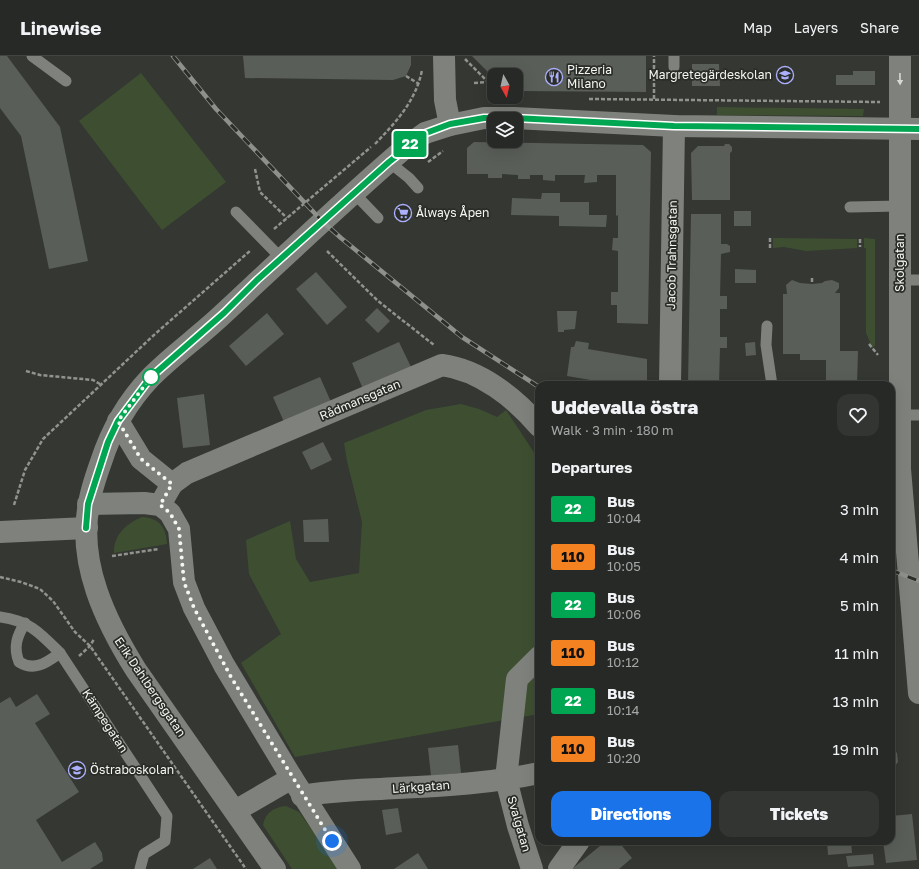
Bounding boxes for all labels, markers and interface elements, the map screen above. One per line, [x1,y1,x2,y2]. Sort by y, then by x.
text: Linewise [20,16,101,39]
text: Map [743,19,772,36]
text: Layers [794,19,838,36]
text: Share [860,19,899,36]
place label: Pizzeria Milano [567,62,612,91]
school or university icon: Margretegärdeskolan [775,65,795,85]
restaurant icon: Pizzeria Milano [544,67,564,87]
place label: Margretegärdeskolan [649,67,772,82]
north arrow [487,68,523,104]
map controls [487,68,523,148]
one-way arrow [897,73,903,86]
button: layers [487,112,523,148]
line badge: 22 [392,131,428,157]
text: 22 [401,135,419,152]
street label: Jacob Trahnsgatan [663,200,680,310]
supermarket icon: Ålways Åpen [393,203,413,223]
place label: Ålways Åpen [416,205,489,220]
street label: Skolgatan [892,234,907,292]
unlabelled marker [142,368,160,386]
street label: Rådmansgatan [317,376,402,423]
button: heart [837,394,879,436]
text: Uddevalla östra [551,395,698,418]
text: Walk · 3 min · 180 m [551,422,674,438]
text: Departures [551,458,632,476]
text: Bus [607,492,635,510]
text: 22 [564,500,582,517]
text: 3 min [840,500,879,518]
text: 10:04 [607,510,641,526]
text: Bus [607,540,635,558]
text: 110 [561,548,585,565]
text: 4 min [840,548,879,566]
text: 10:05 [607,558,641,574]
text: Bus [607,588,635,606]
text: 22 [564,596,582,613]
text: 5 min [840,596,879,614]
text: 10:06 [607,606,641,622]
street label: Erik Dahlbergsgatan [111,634,189,739]
text: Bus [607,636,635,654]
text: 110 [561,644,585,661]
text: 11 min [834,644,879,662]
text: 10:12 [607,654,639,670]
text: Bus [607,684,635,702]
street label: Kämpegatan [79,686,132,755]
text: 22 [564,692,582,709]
text: 13 min [833,692,879,710]
text: 10:14 [607,702,640,718]
text: Bus [607,732,635,750]
text: 110 [561,740,585,757]
text: 19 min [832,740,879,758]
text: 10:20 [607,750,641,766]
school or university icon: Östraboskolan [67,760,87,780]
place label: Östraboskolan [90,762,174,777]
street label: Lärkgatan [392,777,450,796]
button: Directions [551,791,711,837]
button: Tickets [719,791,879,837]
street label: Svalgatan [504,794,535,854]
your location [322,831,342,851]

